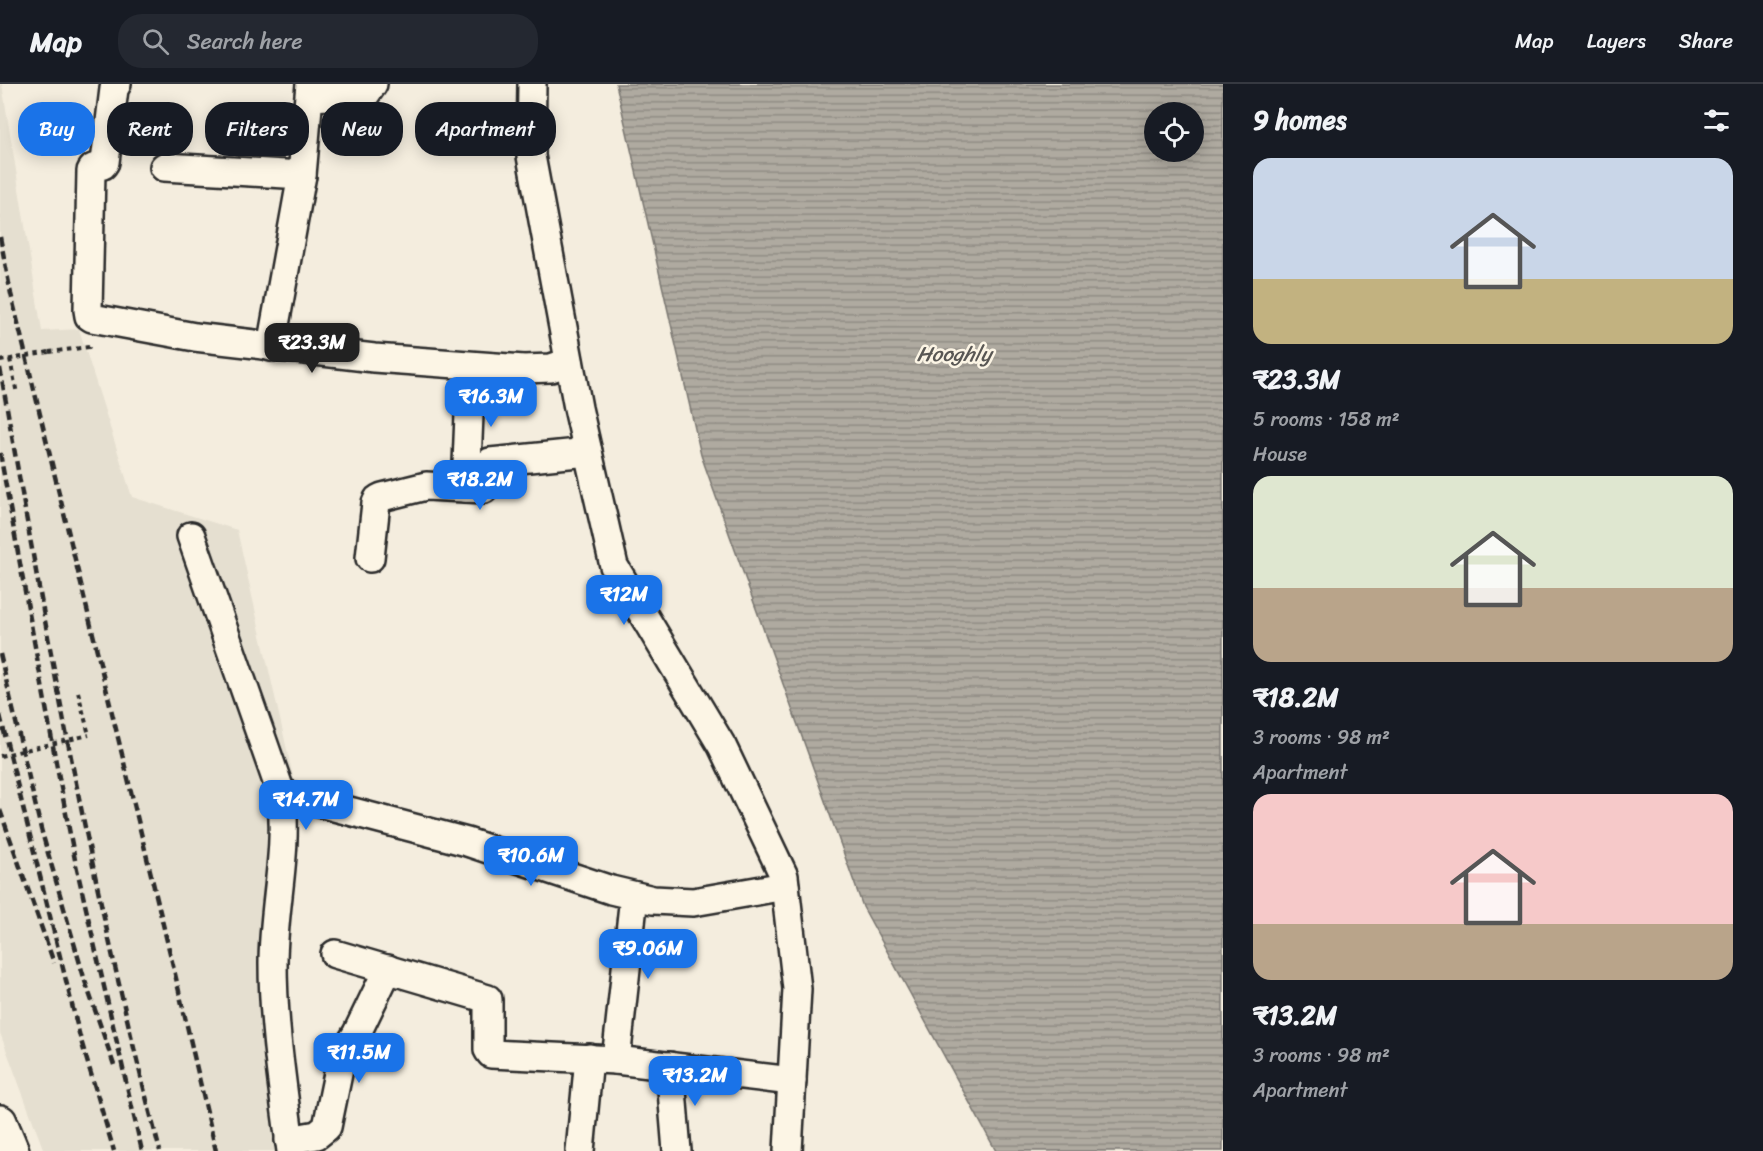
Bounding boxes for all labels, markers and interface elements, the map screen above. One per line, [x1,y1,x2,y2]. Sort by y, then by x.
search box [118,14,538,68]
text: Map [30,17,82,66]
text: Search here [187,22,303,61]
text: Map [1515,22,1554,60]
text: Layers [1587,22,1646,60]
text: Share [1679,22,1733,60]
icon: search [139,25,172,58]
text: 9 homes [1253,97,1347,143]
chip: Buy [18,102,95,156]
chip: Rent [107,102,193,156]
chip: Filters [205,102,309,156]
chip: New [321,102,403,156]
chip: Apartment [415,102,556,156]
map controls [1144,102,1204,162]
button: locate [1144,102,1204,162]
icon: filters [1700,104,1733,137]
icon: home [1439,197,1547,305]
pin: ₹23.3M [263,323,361,374]
text: ₹23.3M [278,325,346,360]
water label: Hooghly [917,335,994,373]
text: ₹23.3M [1253,356,1340,402]
pin: ₹16.3M [442,377,540,428]
text: ₹16.3M [459,379,523,414]
text: 5 rooms · 158 m² [1253,402,1400,437]
text: House [1253,437,1307,472]
pin: ₹18.2M [431,460,529,511]
text: ₹18.2M [447,462,513,497]
icon: home [1439,515,1547,623]
pin: ₹12M [588,575,660,626]
text: ₹12M [600,577,648,612]
text: ₹18.2M [1253,674,1338,720]
text: 3 rooms · 98 m² [1253,720,1390,755]
text: Apartment [1253,755,1347,790]
pin: ₹14.7M [257,780,355,831]
text: ₹14.7M [273,782,339,817]
icon: home [1439,833,1547,941]
pin: ₹10.6M [482,836,580,887]
text: ₹10.6M [498,838,564,873]
pin: ₹9.06M [599,929,697,980]
text: ₹9.06M [613,931,683,966]
text: ₹13.2M [1253,992,1337,1038]
pin: ₹11.5M [310,1033,408,1084]
text: ₹11.5M [328,1035,390,1070]
text: 3 rooms · 98 m² [1253,1038,1390,1073]
pin: ₹13.2M [646,1056,744,1107]
text: ₹13.2M [663,1058,727,1093]
text: Apartment [1253,1073,1347,1108]

